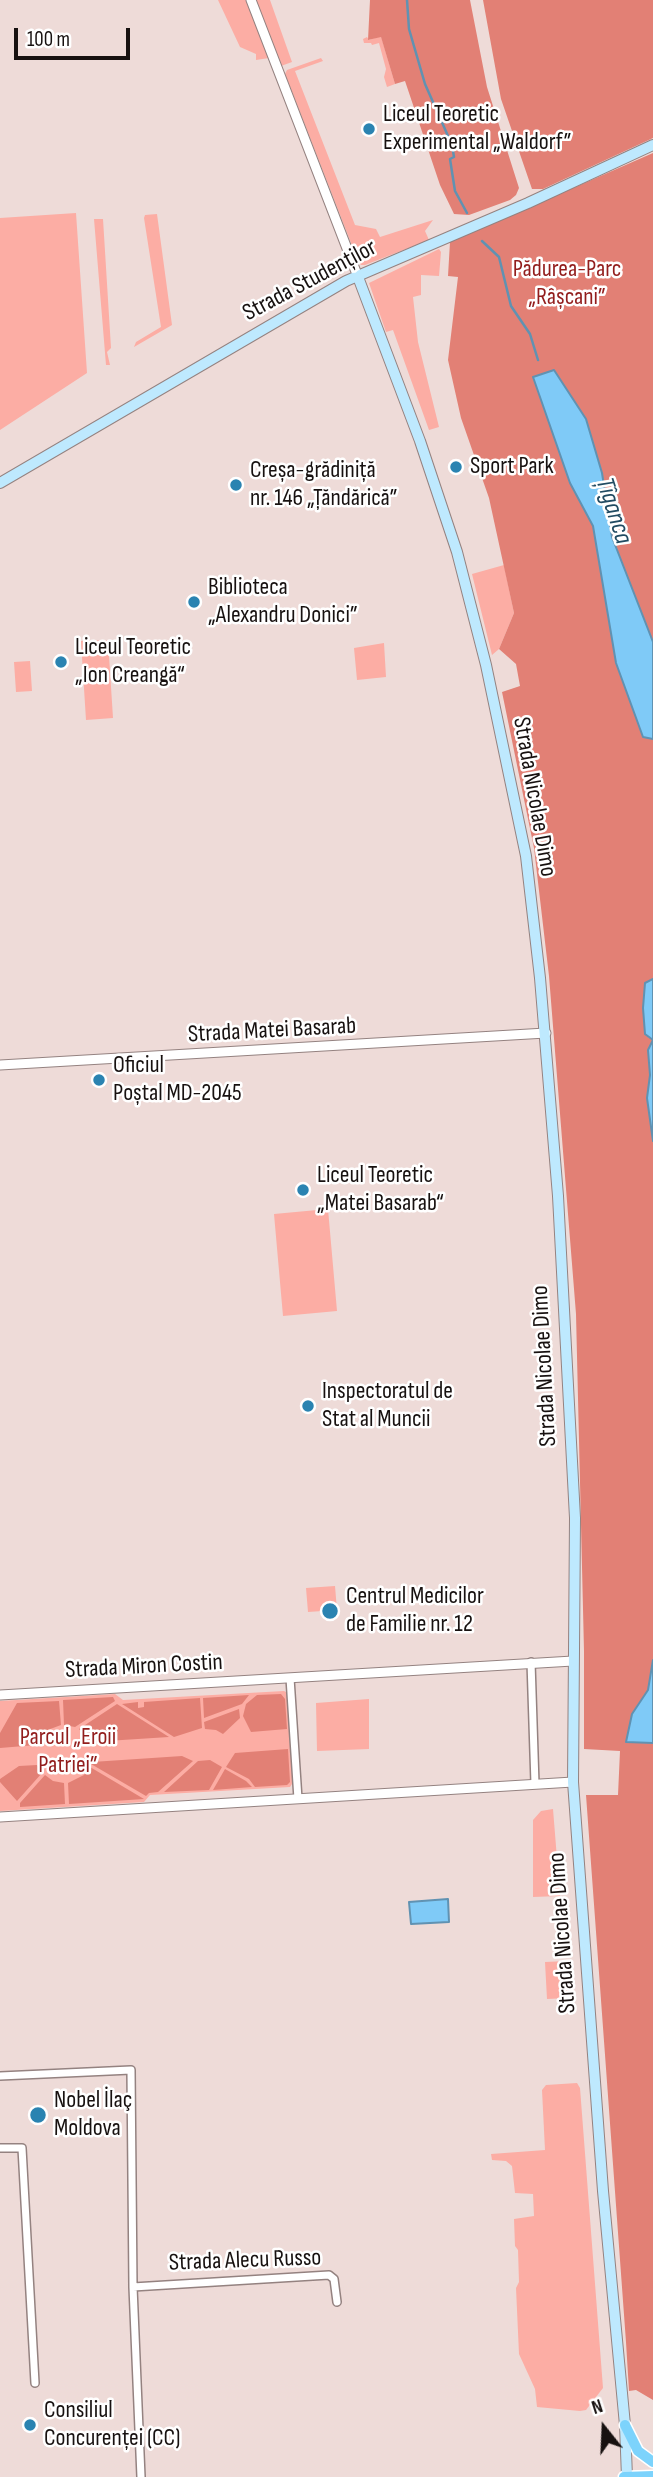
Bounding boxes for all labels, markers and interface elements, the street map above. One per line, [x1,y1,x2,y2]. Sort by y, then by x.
scale bar [18,14,133,58]
text: 100 m [27,27,70,52]
place label: Liceul Teoretic Experimental „Waldorf” [383,101,572,157]
marker: Liceul Teoretic Experimental „Waldorf” [361,121,377,137]
street label: Strada Studenților [238,234,382,328]
park label: Pădurea-Parc „Râșcani” [513,256,621,312]
place label: Sport Park [470,453,554,481]
place label: Creșa-grădiniță nr. 146 „Țăndărică” [250,457,398,513]
marker: Sport Park [448,459,464,475]
water label: Țîganca [588,474,638,548]
marker: Creșa-grădiniță nr. 146 „Țăndărică” [228,477,244,493]
place label: Biblioteca „Alexandru Donici” [208,574,358,630]
marker: Biblioteca „Alexandru Donici” [186,594,202,610]
place label: Liceul Teoretic „Ion Creangă“ [75,634,191,690]
marker: Liceul Teoretic „Ion Creangă“ [53,654,69,670]
street label: Strada Nicolae Dimo [506,715,562,879]
street label: Strada Matei Basarab [187,1012,357,1050]
place label: Oficiul Poștal MD-2045 [113,1052,242,1108]
marker: Oficiul Poștal MD-2045 [91,1072,107,1088]
place label: Liceul Teoretic „Matei Basarab“ [317,1162,444,1218]
marker: Liceul Teoretic „Matei Basarab“ [295,1182,311,1198]
street label: Strada Nicolae Dimo [526,1285,564,1447]
place label: Inspectoratul de Stat al Muncii [322,1378,453,1434]
marker: Inspectoratul de Stat al Muncii [300,1398,316,1414]
place label: Centrul Medicilor de Familie nr. 12 [346,1583,484,1639]
marker: Centrul Medicilor de Familie nr. 12 [320,1601,340,1621]
street label: Strada Miron Costin [64,1648,224,1686]
park label: Parcul „Eroii Patriei” [20,1724,116,1780]
street label: Strada Nicolae Dimo [543,1852,583,2014]
place label: Nobel İlaç Moldova [54,2087,132,2143]
marker: Nobel İlaç Moldova [28,2105,48,2125]
street label: Strada Alecu Russo [168,2244,322,2278]
north arrow [569,2393,639,2463]
text: N [589,2395,606,2420]
place label: Consiliul Concurenței (СС) [44,2397,180,2453]
marker: Consiliul Concurenței (СС) [22,2417,38,2433]

